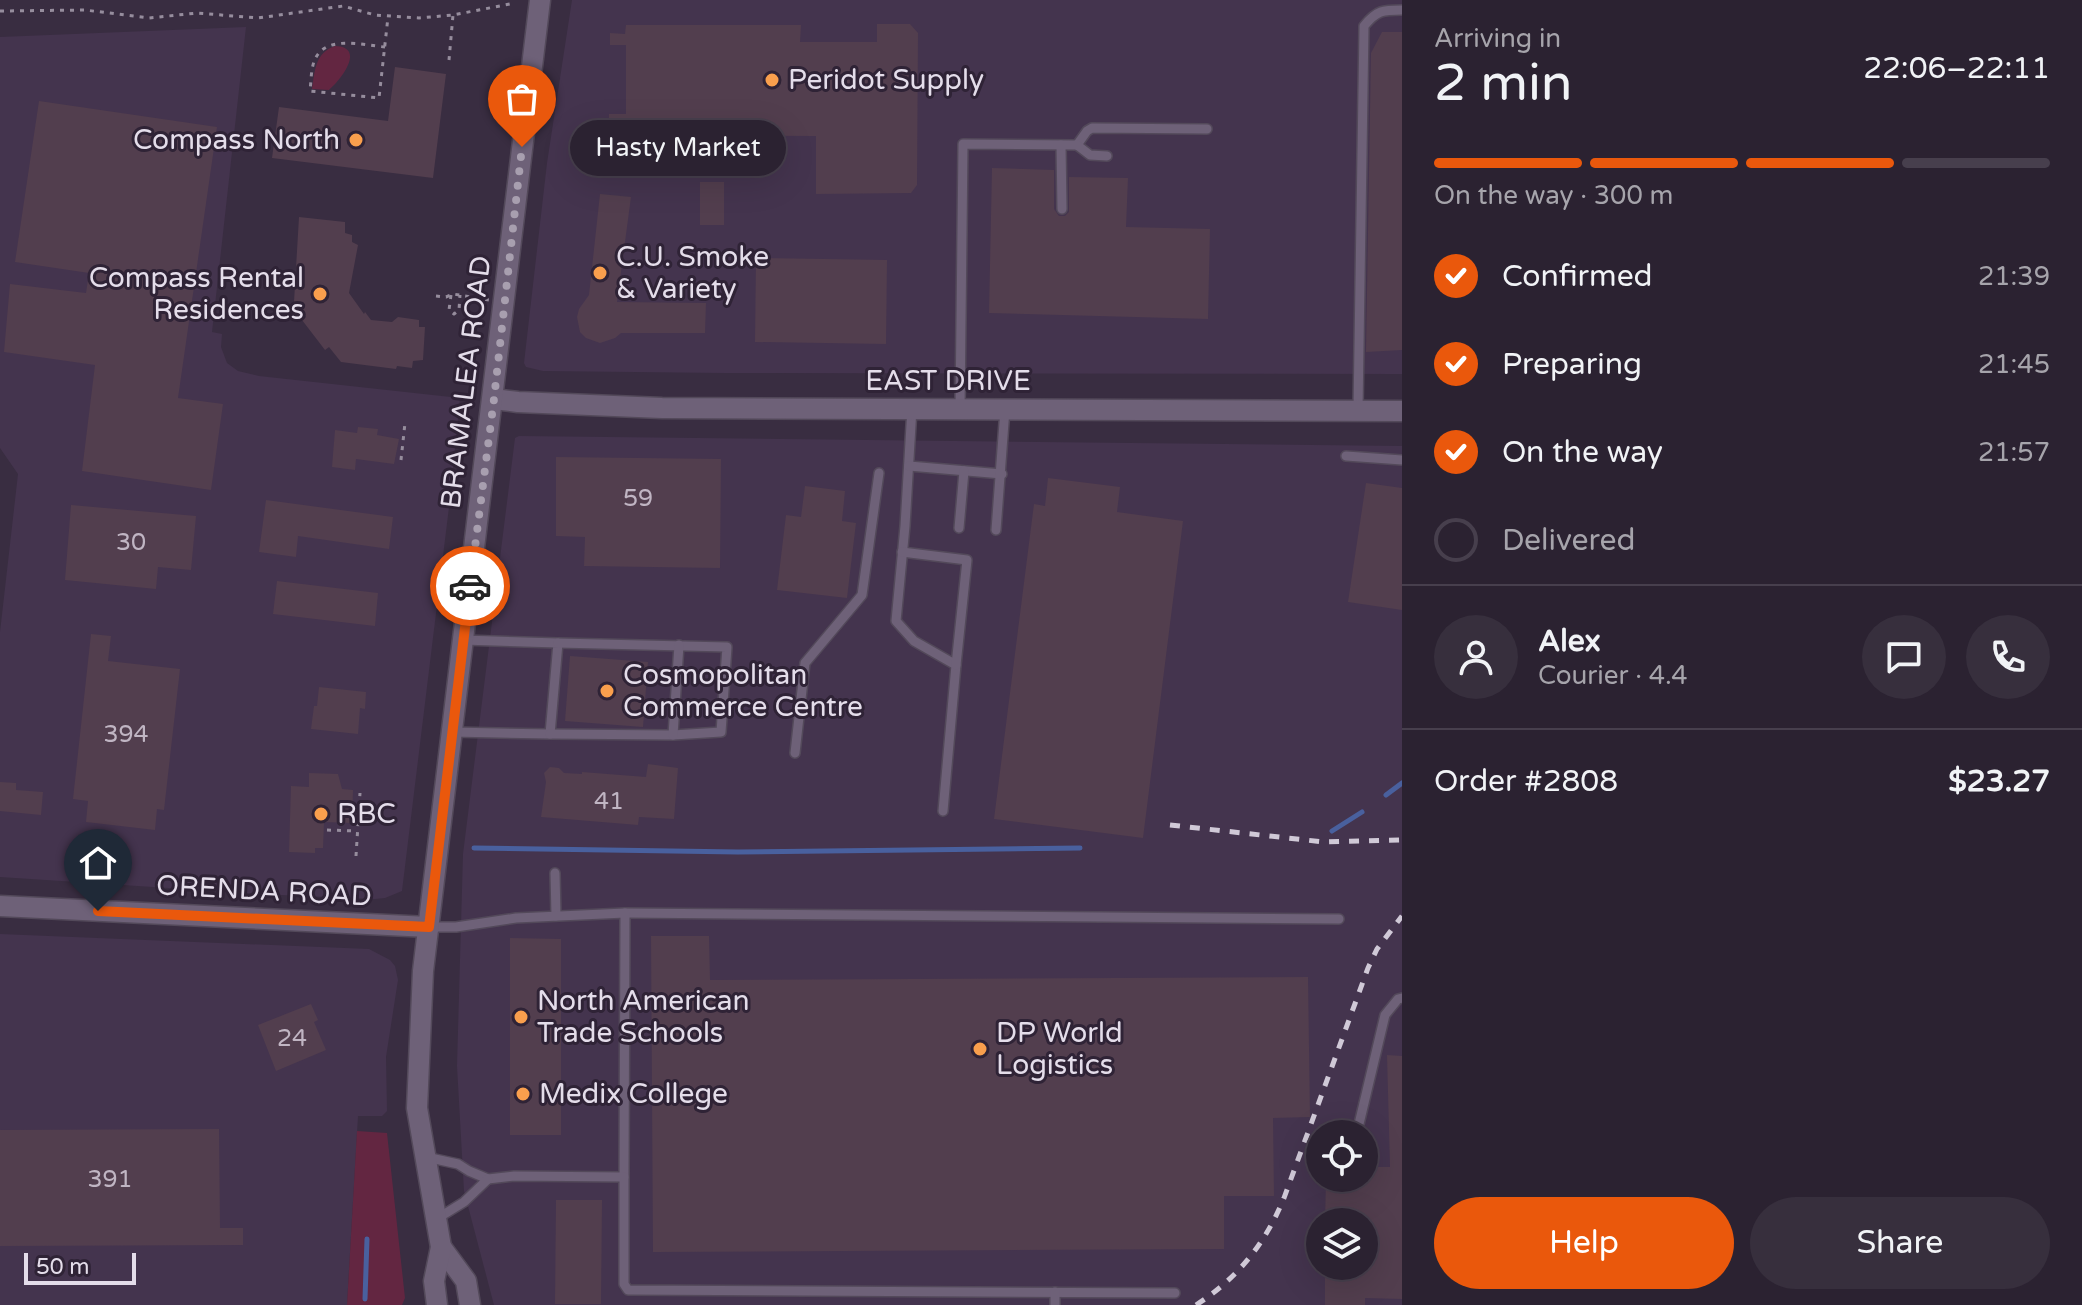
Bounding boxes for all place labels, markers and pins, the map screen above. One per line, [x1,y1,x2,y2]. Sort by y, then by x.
place label: Peridot Supply [788,63,984,97]
pin [488,65,556,147]
marker: Peridot Supply [763,71,781,89]
callout: Hasty Market [570,119,786,175]
place label: Compass North [133,123,340,157]
marker: Compass North [347,131,365,149]
place label: C.U. Smoke & Variety [616,240,769,306]
place label: Compass Rental Residences [89,261,304,327]
marker: C.U. Smoke & Variety [591,264,609,282]
marker: Compass Rental Residences [311,285,329,303]
place label: Cosmopolitan Commerce Centre [623,658,863,724]
marker: Cosmopolitan Commerce Centre [598,682,616,700]
place label: RBC [337,797,396,831]
marker: RBC [312,805,330,823]
pin [64,829,132,911]
place label: North American Trade Schools [537,984,750,1050]
marker: North American Trade Schools [512,1008,530,1026]
place label: DP World Logistics [996,1016,1123,1082]
marker: DP World Logistics [971,1040,989,1058]
place label: Medix College [539,1077,728,1111]
marker: Medix College [514,1085,532,1103]

